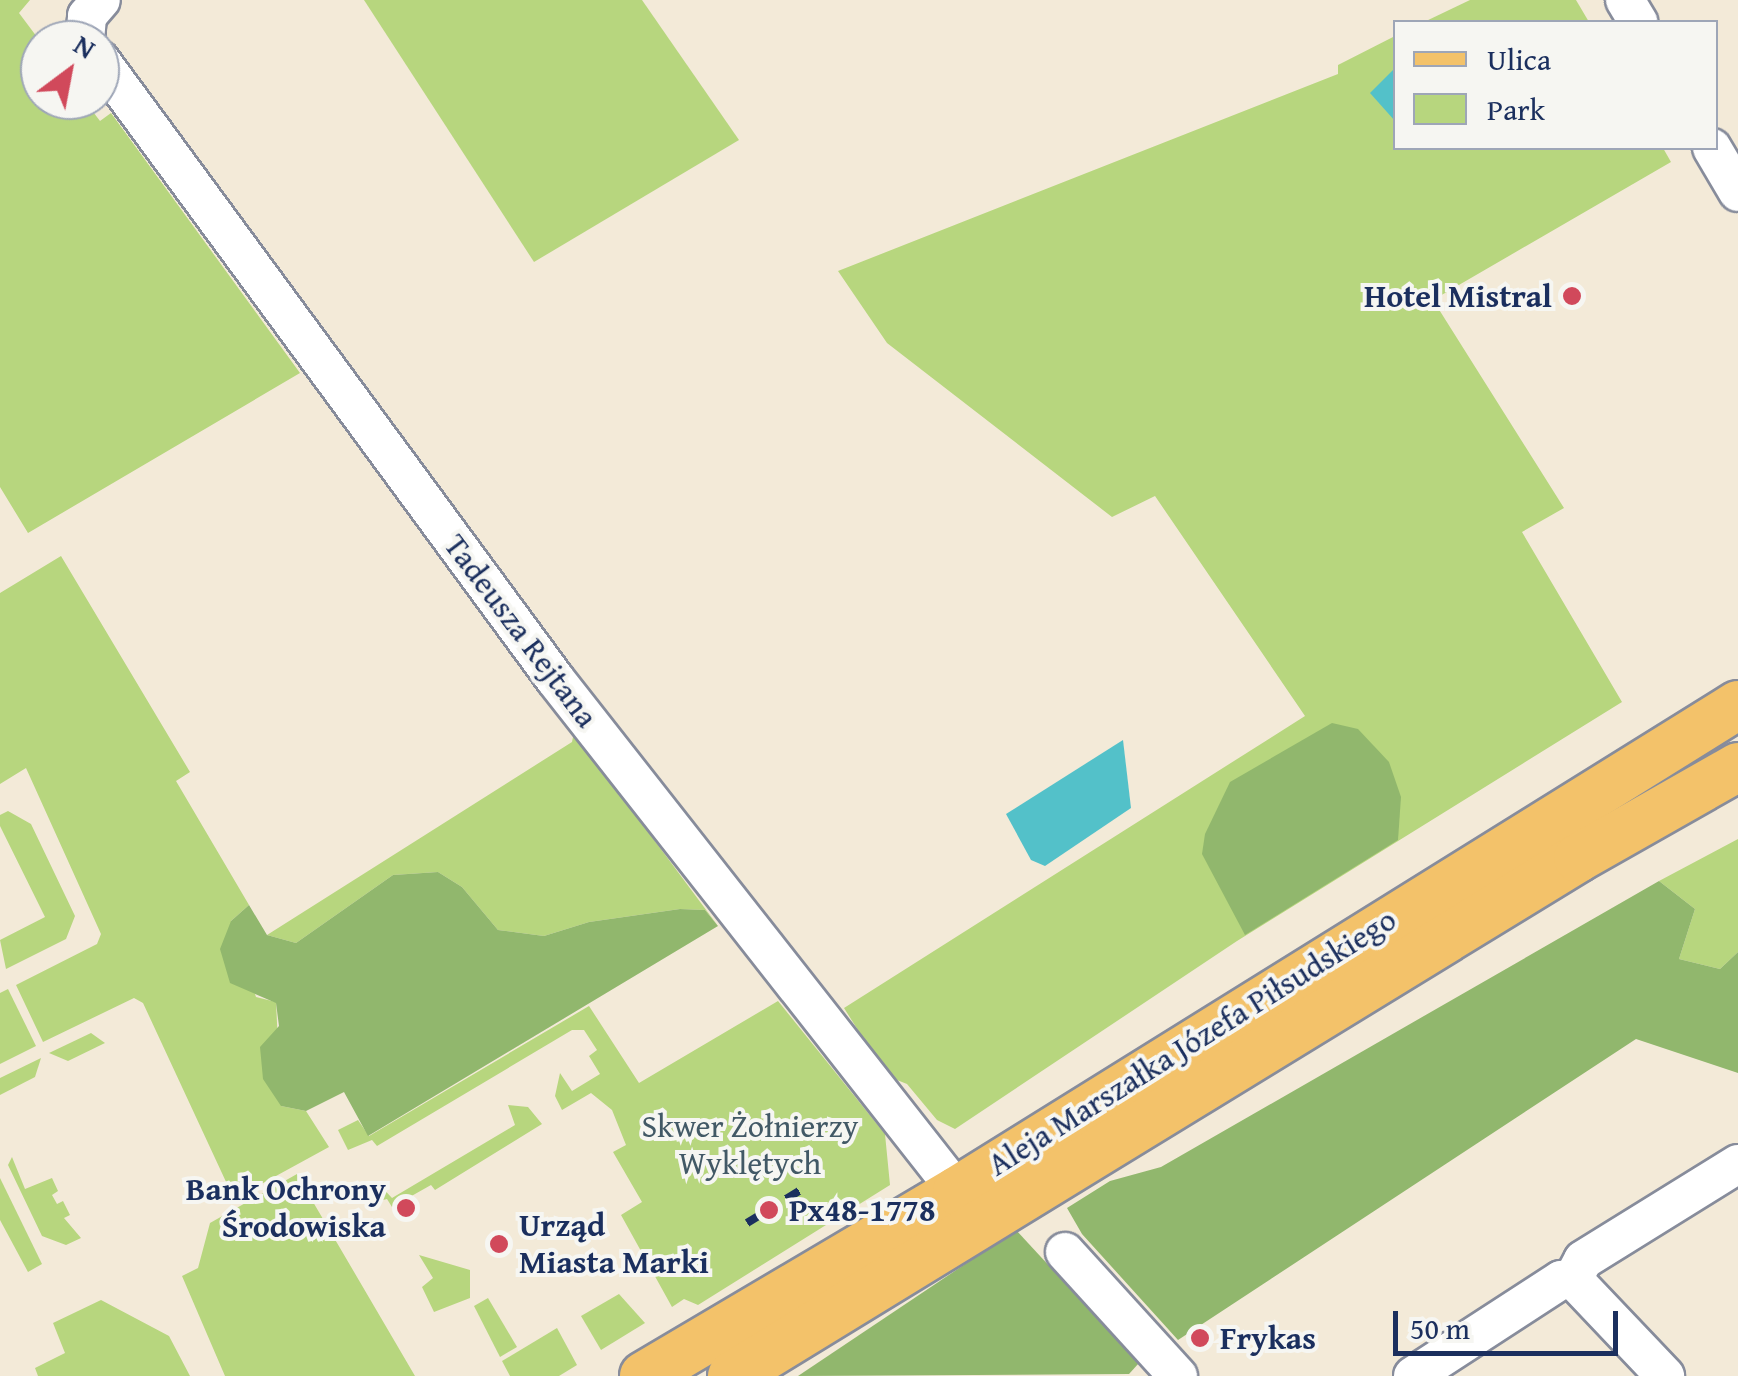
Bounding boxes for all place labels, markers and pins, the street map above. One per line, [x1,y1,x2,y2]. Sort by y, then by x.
place label: Hotel Mistral [1364,277,1552,315]
marker: Hotel Mistral [1561,285,1583,307]
place label: Bank Ochrony Środowiska [186,1171,386,1246]
place label: Px48-1778 [789,1191,936,1229]
marker: Bank Ochrony Środowiska [395,1197,417,1219]
marker: Px48-1778 [758,1199,780,1221]
place label: Urząd Miasta Marki [519,1207,709,1282]
marker: Urząd Miasta Marki [488,1233,510,1255]
place label: Frykas [1220,1319,1316,1357]
marker: Frykas [1189,1327,1211,1349]

